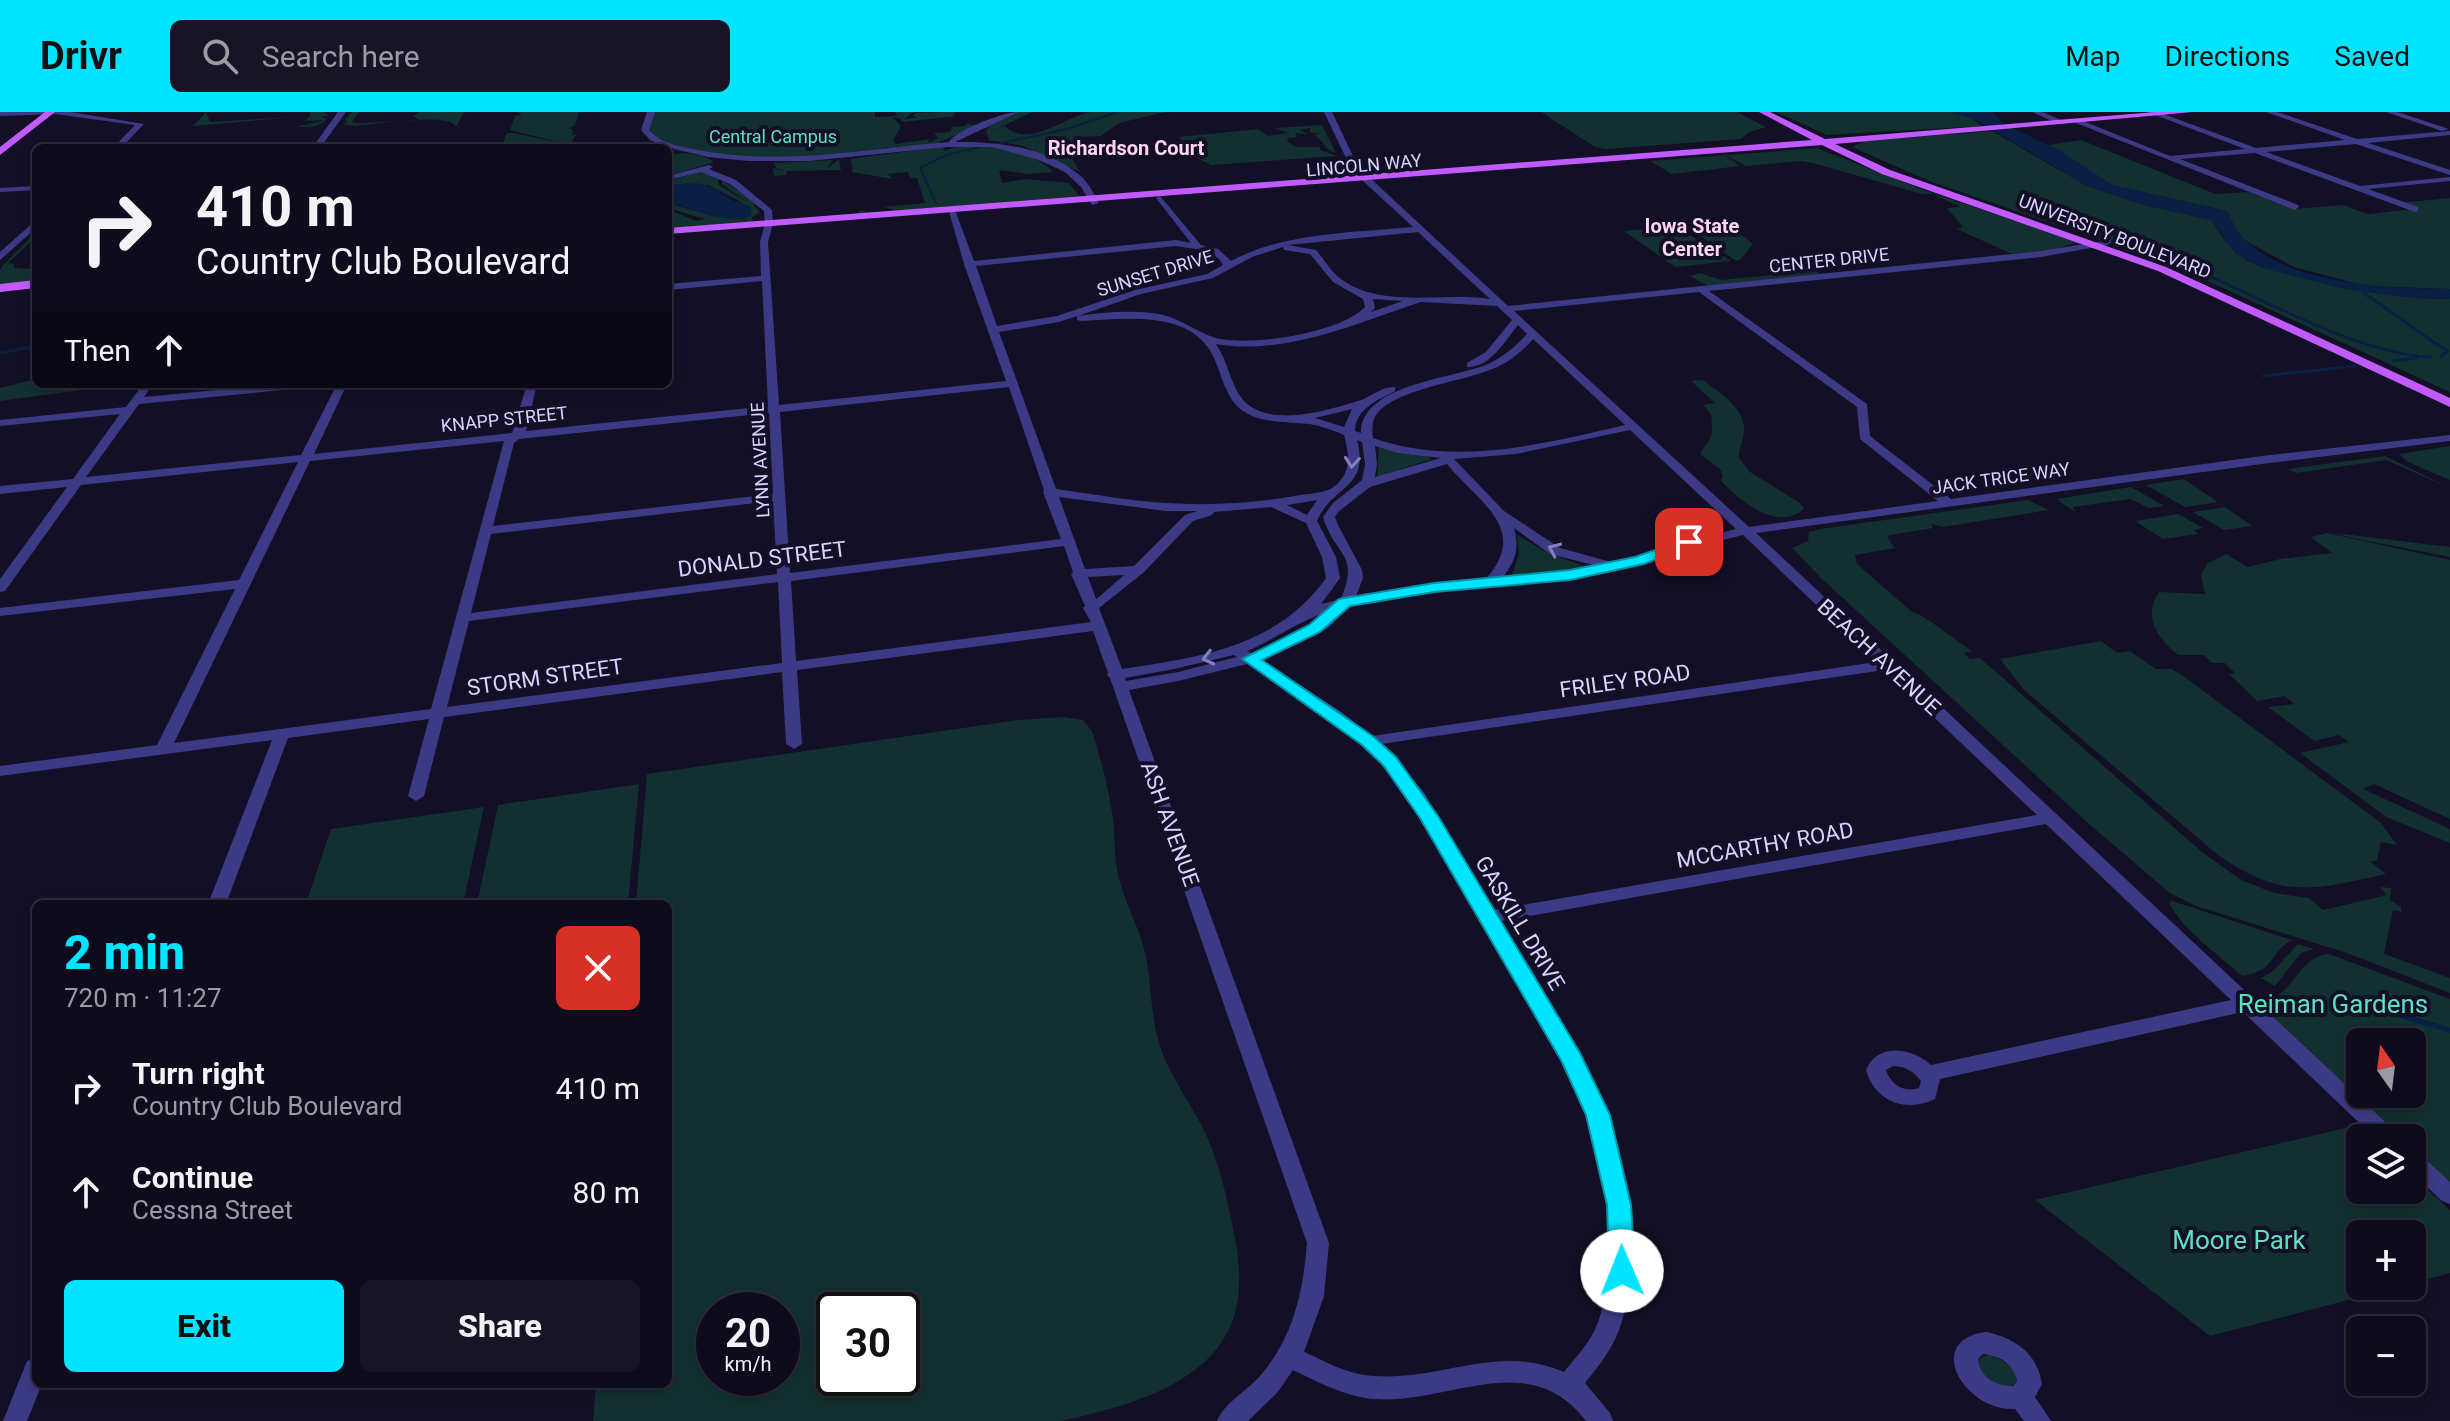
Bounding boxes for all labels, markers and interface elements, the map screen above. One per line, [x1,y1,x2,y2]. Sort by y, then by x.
search box [170,20,730,92]
text: Drivr [40,34,122,78]
icon: search [198,34,242,78]
text: Search here [262,39,420,74]
text: Map [2065,40,2121,73]
text: Directions [2165,40,2290,73]
text: Saved [2334,40,2410,73]
park label: Central Campus [709,126,837,147]
district label: Richardson Court [1048,136,1205,160]
street label: LINCOLN WAY [1305,149,1423,181]
text: 410 m [196,174,355,240]
icon: right [64,176,168,280]
street label: UNIVERSITY BOULEVARD [2016,190,2214,282]
district label: Iowa State Center [1645,214,1740,261]
text: Country Club Boulevard [196,241,570,283]
street label: CENTER DRIVE [1768,243,1890,277]
street label: SUNSET DRIVE [1094,245,1216,301]
icon: ahead [147,328,191,372]
text: Then [64,333,131,368]
street label: KNAPP STREET [440,402,569,436]
street label: LYNN AVENUE [746,402,774,518]
one-way arrow [1343,456,1360,469]
street label: JACK TRICE WAY [1931,458,2071,498]
pin [1655,508,1723,576]
icon: arrive [1667,520,1711,564]
street label: DONALD STREET [676,536,848,582]
one-way arrow [1548,543,1563,559]
street label: BEACH AVENUE [1813,594,1945,720]
one-way arrow [1202,648,1215,665]
street label: STORM STREET [465,654,625,700]
street label: FRILEY ROAD [1558,659,1692,703]
street label: ASH AVENUE [1136,758,1204,890]
street label: MCCARTHY ROAD [1675,817,1855,873]
street label: GASKILL DRIVE [1470,851,1570,995]
text: 2 min [64,924,185,981]
button: close [556,926,640,1010]
text: 720 m · 11:27 [64,983,222,1013]
park label: Reiman Gardens [2238,989,2428,1019]
north arrow [2346,1028,2426,1108]
map controls [2346,1028,2426,1396]
text: Turn right [132,1056,265,1091]
icon: right [64,1066,108,1110]
text: 410 m [556,1071,640,1106]
text: Country Club Boulevard [132,1091,402,1121]
button: layers [2346,1124,2426,1204]
text: Continue [132,1160,253,1195]
icon: ahead [64,1170,108,1214]
text: 80 m [573,1175,640,1210]
text: Cessna Street [132,1195,293,1225]
button: + [2346,1220,2426,1300]
park label: Moore Park [2172,1225,2307,1255]
position arrow [1580,1229,1664,1313]
button: Exit [64,1280,344,1372]
button: Share [360,1280,640,1372]
speed limit sign: 30 [816,1292,920,1396]
text: 20 [725,1310,771,1357]
button: − [2346,1316,2426,1396]
text: km/h [725,1352,771,1376]

